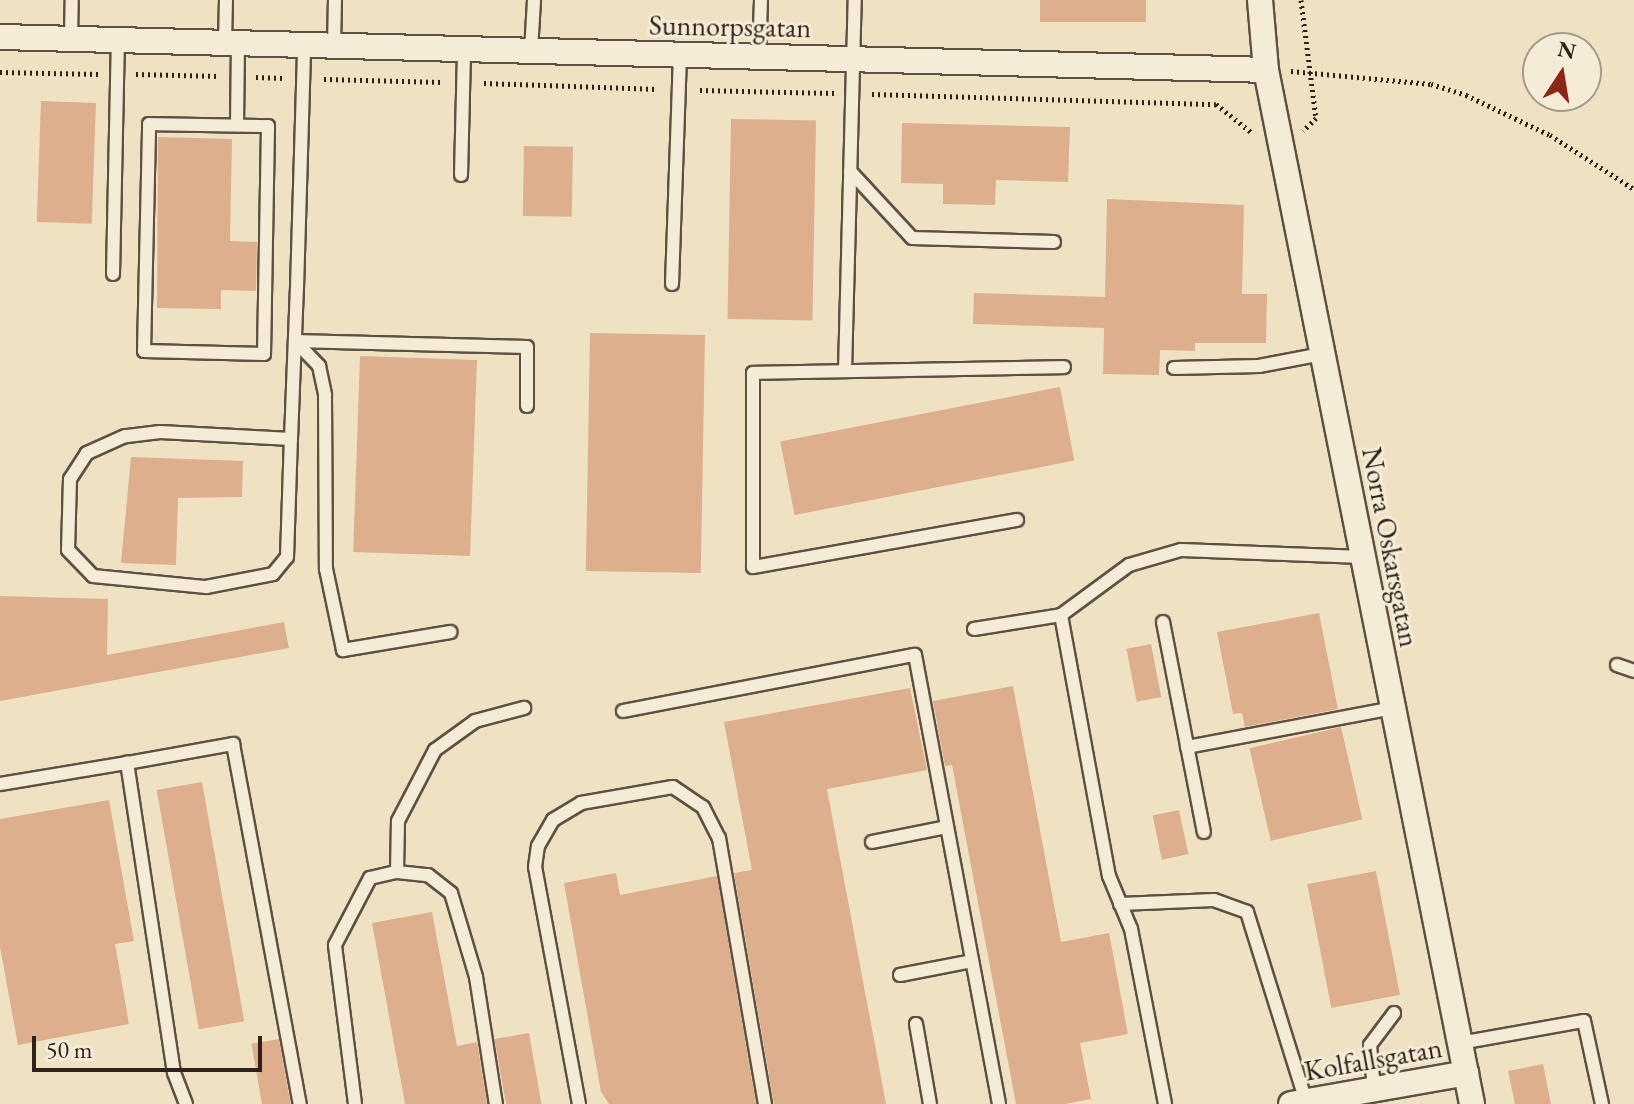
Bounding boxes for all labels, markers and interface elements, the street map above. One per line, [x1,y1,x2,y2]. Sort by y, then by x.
street label: Sunnorpsgatan [649,8,811,44]
north arrow [1522,32,1602,112]
text: N [1555,34,1578,66]
street label: Norra Oskarsgatan [1355,444,1427,650]
scale bar [36,1020,266,1070]
street label: Kolfallsgatan [1302,1030,1444,1088]
text: 50 m [46,1034,93,1065]

